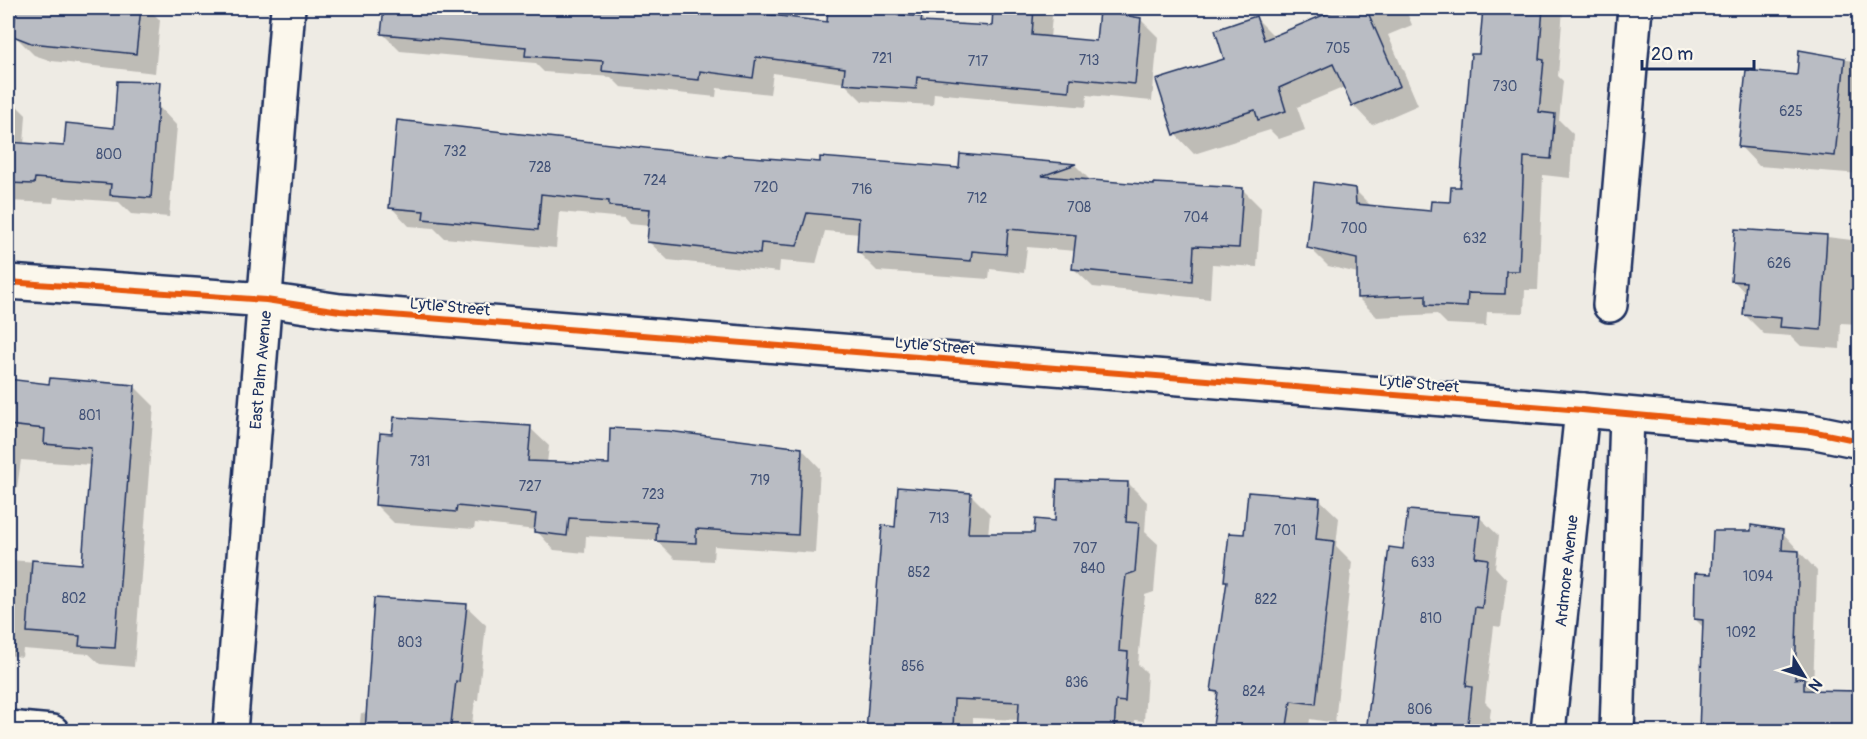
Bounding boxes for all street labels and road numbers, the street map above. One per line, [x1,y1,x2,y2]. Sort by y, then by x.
street label: Lytle Street [409,294,492,321]
street label: East Palm Avenue [246,310,276,430]
street label: Lytle Street [894,333,977,360]
street label: Lytle Street [1378,371,1461,398]
street label: Ardmore Avenue [1551,514,1583,628]

